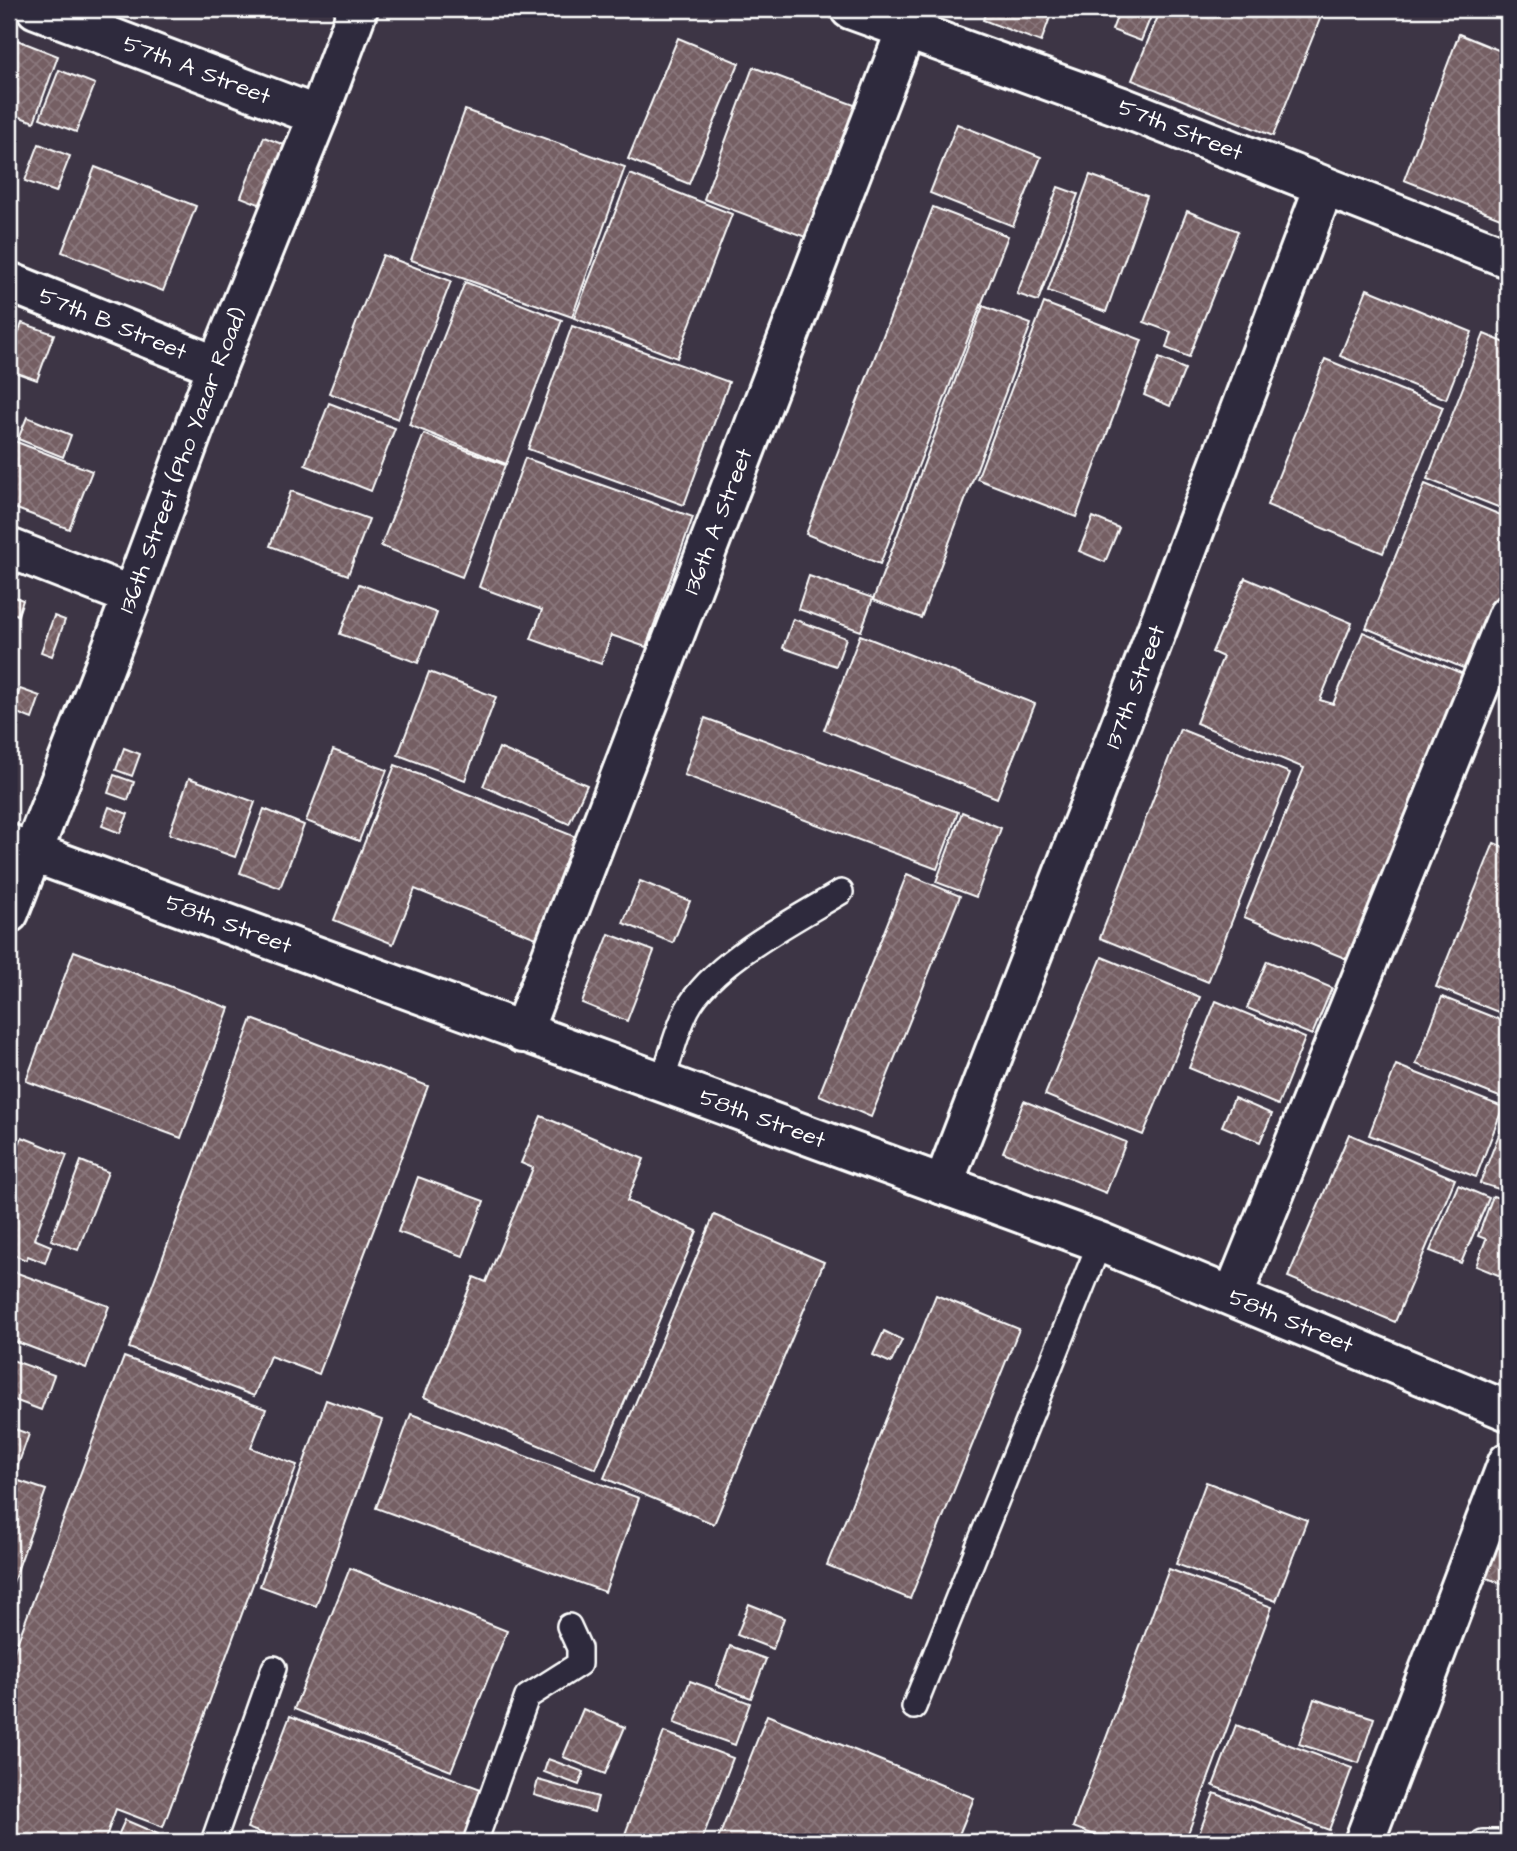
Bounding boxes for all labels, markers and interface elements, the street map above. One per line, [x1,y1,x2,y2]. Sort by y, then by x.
street label: 57th A Street [119,28,276,113]
street label: 57th Street [1114,91,1248,169]
street label: 57th B Street [34,280,192,368]
street label: 136th Street (Pho Yazar Road) [111,303,255,618]
street label: 136th A Street [675,443,761,599]
street label: 137th Street [1097,620,1174,753]
street label: 58th Street [161,887,297,962]
street label: 58th Street [695,1081,831,1157]
street label: 58th Street [1224,1281,1359,1361]

